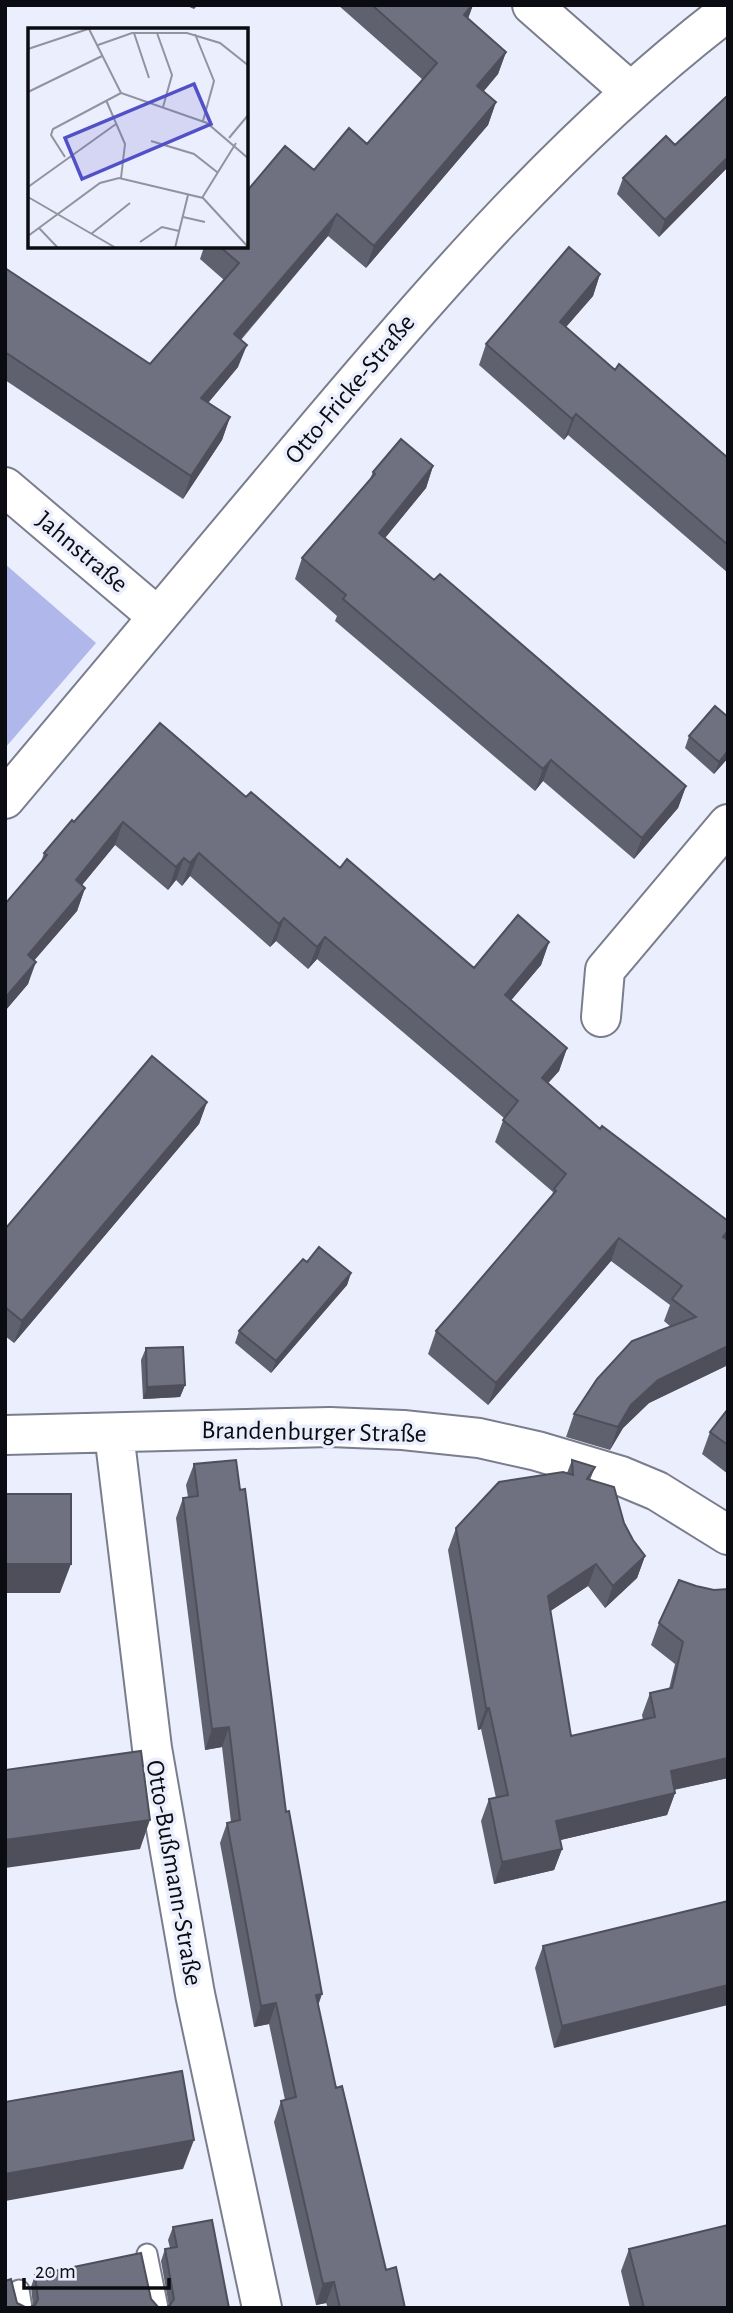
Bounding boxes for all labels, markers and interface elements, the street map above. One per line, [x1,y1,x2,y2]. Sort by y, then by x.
inset map [28,28,248,248]
street label: Otto-Fricke-Straße [280,309,420,469]
street label: Jahnstraße [31,506,133,598]
street label: Brandenburger Straße [201,1417,427,1447]
street label: Otto-Bußmann-Straße [141,1758,207,1988]
scale bar [24,2246,170,2290]
text: 20 m [35,2261,76,2282]

